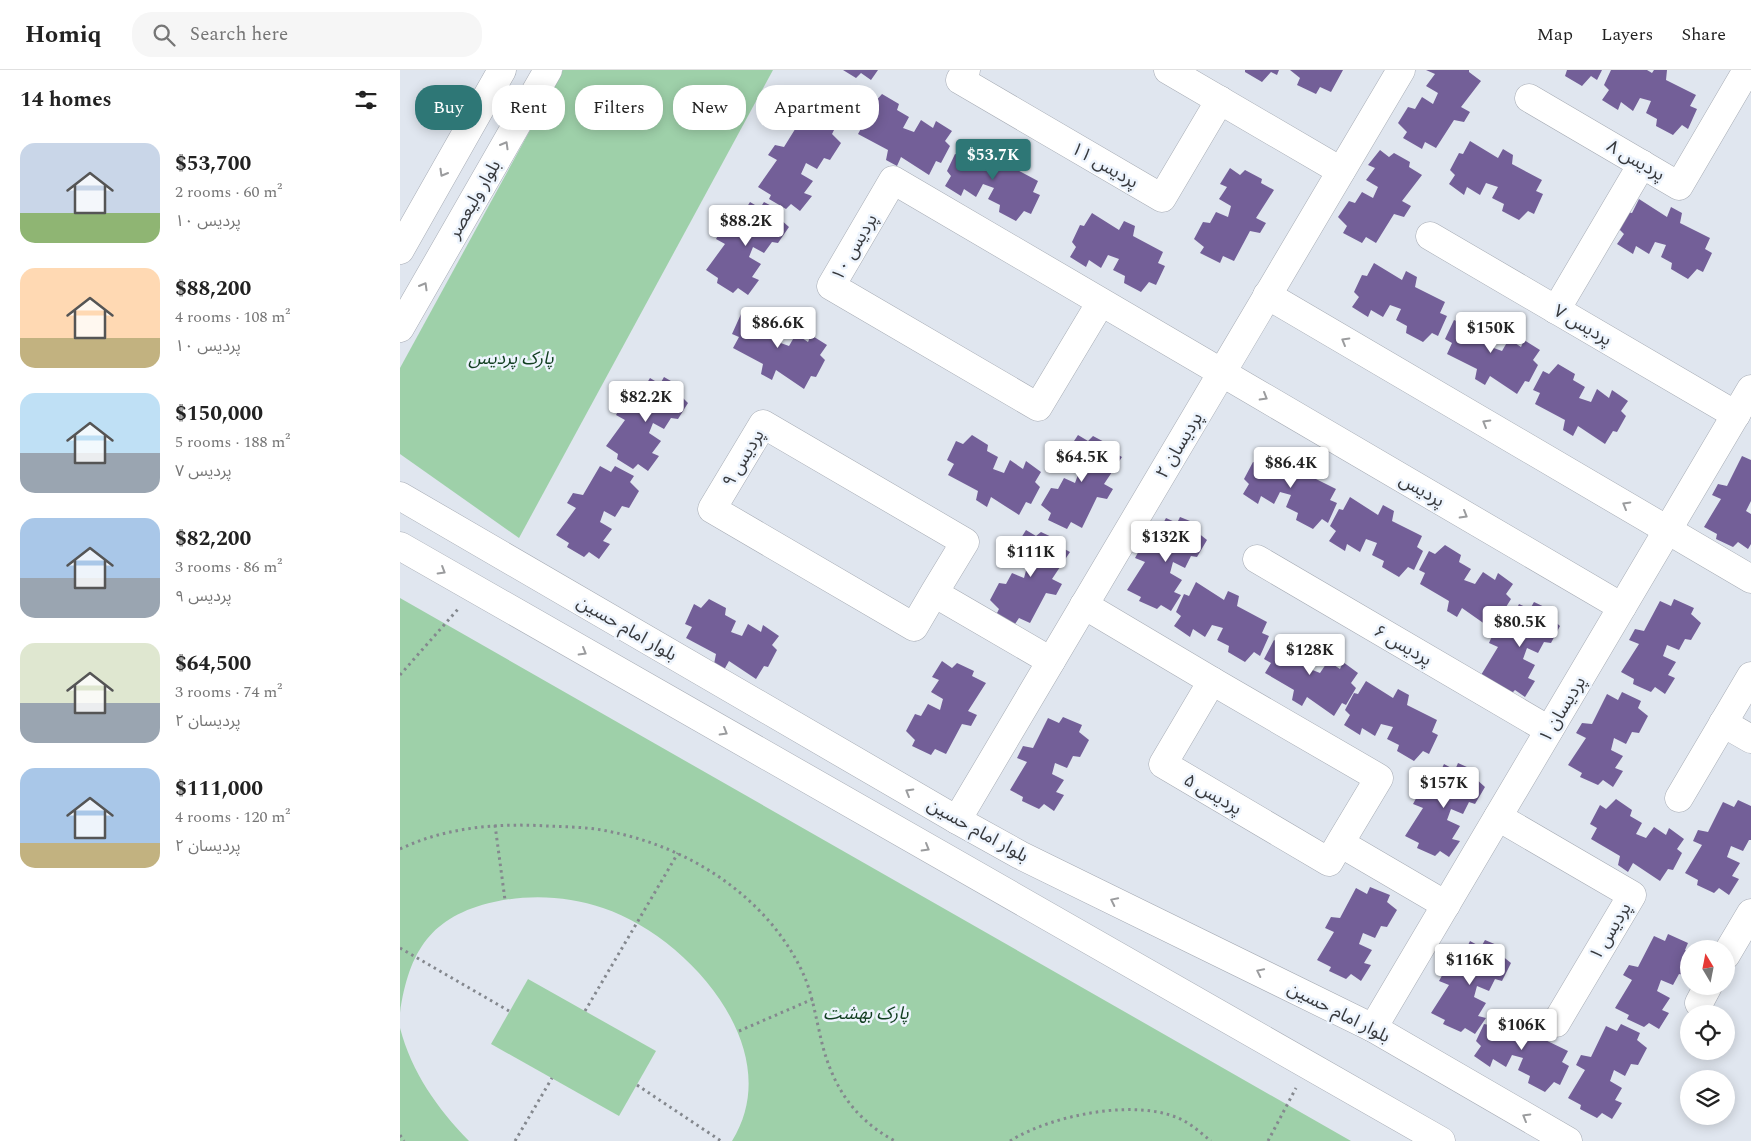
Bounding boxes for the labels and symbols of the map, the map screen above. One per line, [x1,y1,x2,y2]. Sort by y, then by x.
street label: پردیس ۸ [1601,133,1670,188]
street label: پردیس ۱۱ [1066,135,1143,196]
pin: $53.7K [952,138,1034,181]
one-way arrow [498,141,508,150]
street label: بلوار ولیعصر [440,155,508,245]
one-way arrow [440,168,450,177]
pin: $88.2K [705,204,787,247]
street label: پردیس ۱۰ [824,209,885,286]
one-way arrow [418,283,428,292]
street label: پردیس ۷ [1548,298,1617,353]
pin: $86.6K [737,306,819,349]
pin: $150K [1456,312,1526,354]
one-way arrow [1342,337,1351,347]
park label: پارک پردیس [468,345,554,372]
pin: $82.2K [605,380,687,423]
one-way arrow [1258,391,1267,401]
street label: پردیسان ۲ [1149,407,1210,484]
one-way arrow [1482,419,1491,429]
street label: پردیس ۹ [715,424,771,492]
pin: $64.5K [1041,440,1123,483]
pin: $86.4K [1250,446,1332,489]
street label: پردیس [1394,467,1450,514]
one-way arrow [1622,502,1631,512]
one-way arrow [1459,508,1468,518]
pin: $132K [1131,520,1201,563]
pin: $111K [996,536,1066,578]
one-way arrow [436,565,445,575]
street label: بلوار امام حسین [571,589,682,668]
pin: $80.5K [1479,606,1561,648]
street label: پردیس ۶ [1368,618,1437,673]
pin: $128K [1275,634,1345,676]
one-way arrow [578,645,587,655]
street label: پردیسان ۱ [1532,671,1593,748]
one-way arrow [719,726,728,736]
pin: $157K [1409,766,1479,809]
street label: پردیس ۵ [1178,767,1247,822]
one-way arrow [905,789,914,799]
street label: بلوار امام حسین [922,791,1033,869]
one-way arrow [921,841,930,851]
one-way arrow [1111,897,1120,907]
street label: پردیس ۱ [1582,897,1638,965]
north arrow [1680,940,1735,995]
pin: $116K [1435,944,1505,986]
one-way arrow [1256,968,1265,979]
street label: بلوار امام حسین [1283,975,1395,1050]
park label: پارک بهشت [823,1000,909,1027]
pin: $106K [1487,1008,1557,1051]
one-way arrow [1522,1113,1531,1123]

